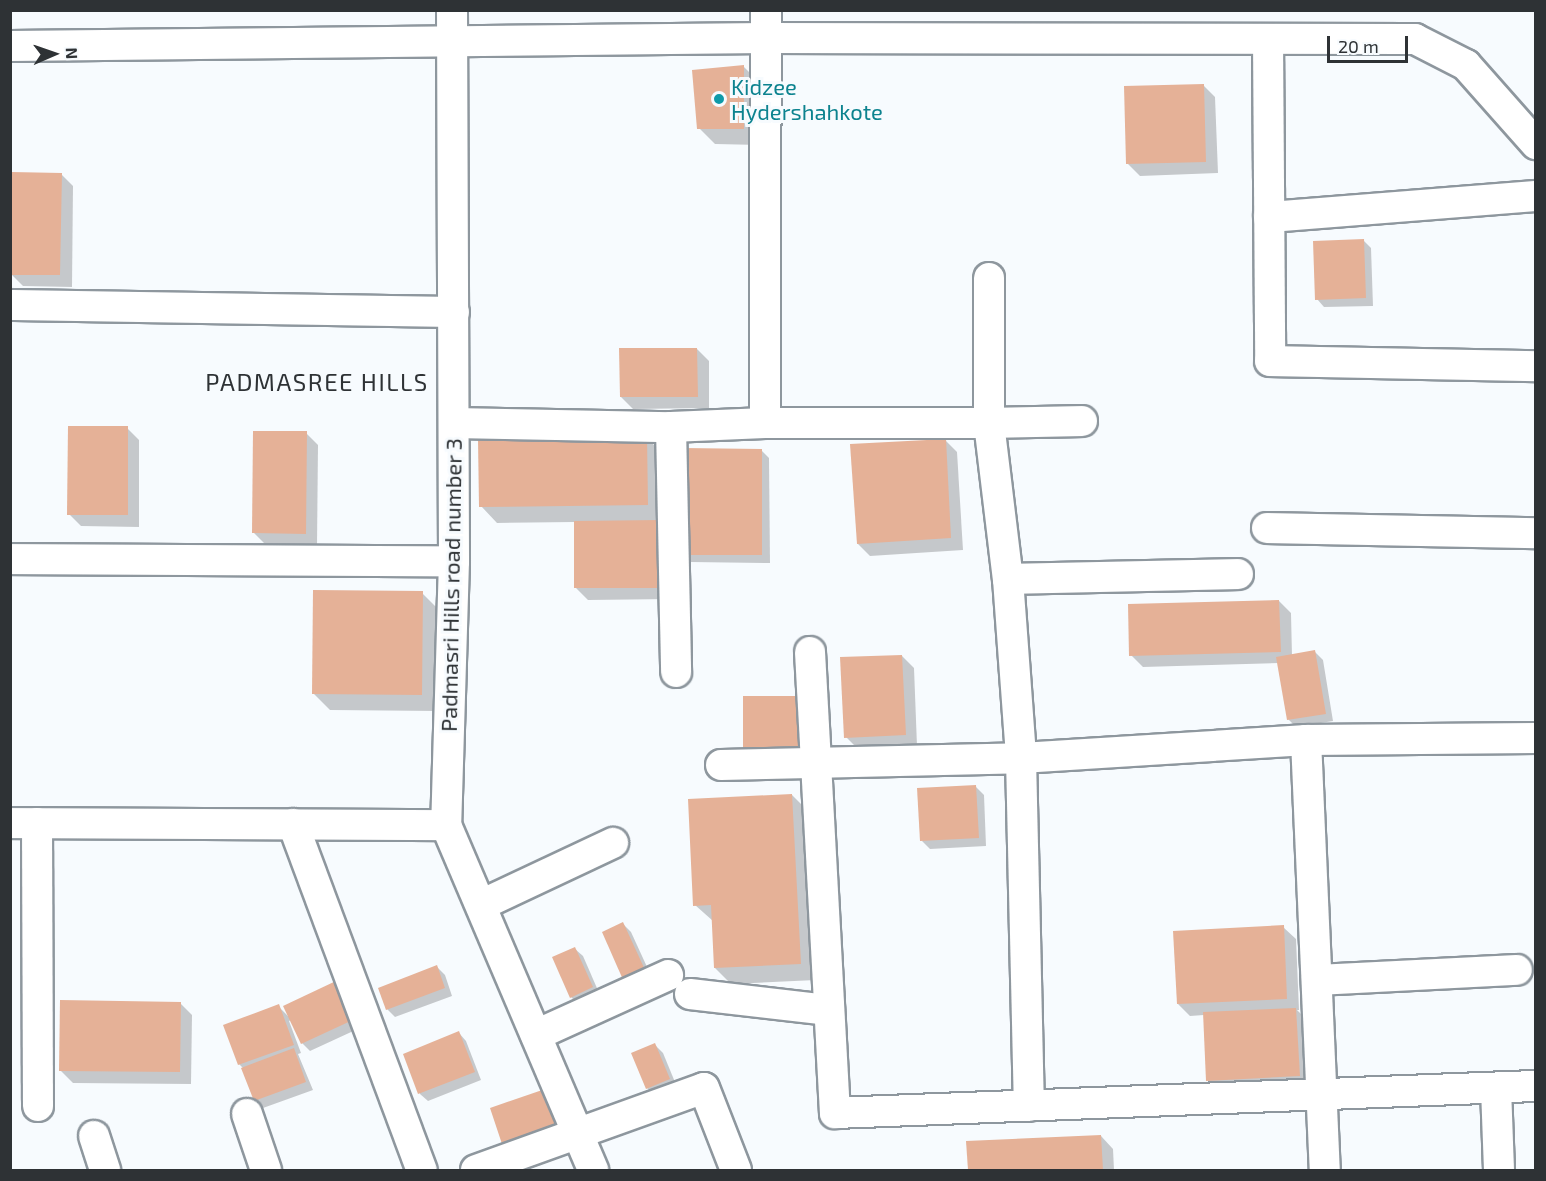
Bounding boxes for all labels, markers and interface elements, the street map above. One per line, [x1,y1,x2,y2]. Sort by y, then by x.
north arrow [24,24,84,84]
scale bar [1330,24,1411,62]
text: 20 m [1338,35,1379,57]
text: N [63,47,82,59]
place label: Kidzee Hydershahkote [731,73,883,124]
marker: Kidzee Hydershahkote [712,92,726,106]
district label: PADMASREE HILLS [205,368,429,396]
street label: Padmasri Hills road number 3 [435,438,467,732]

